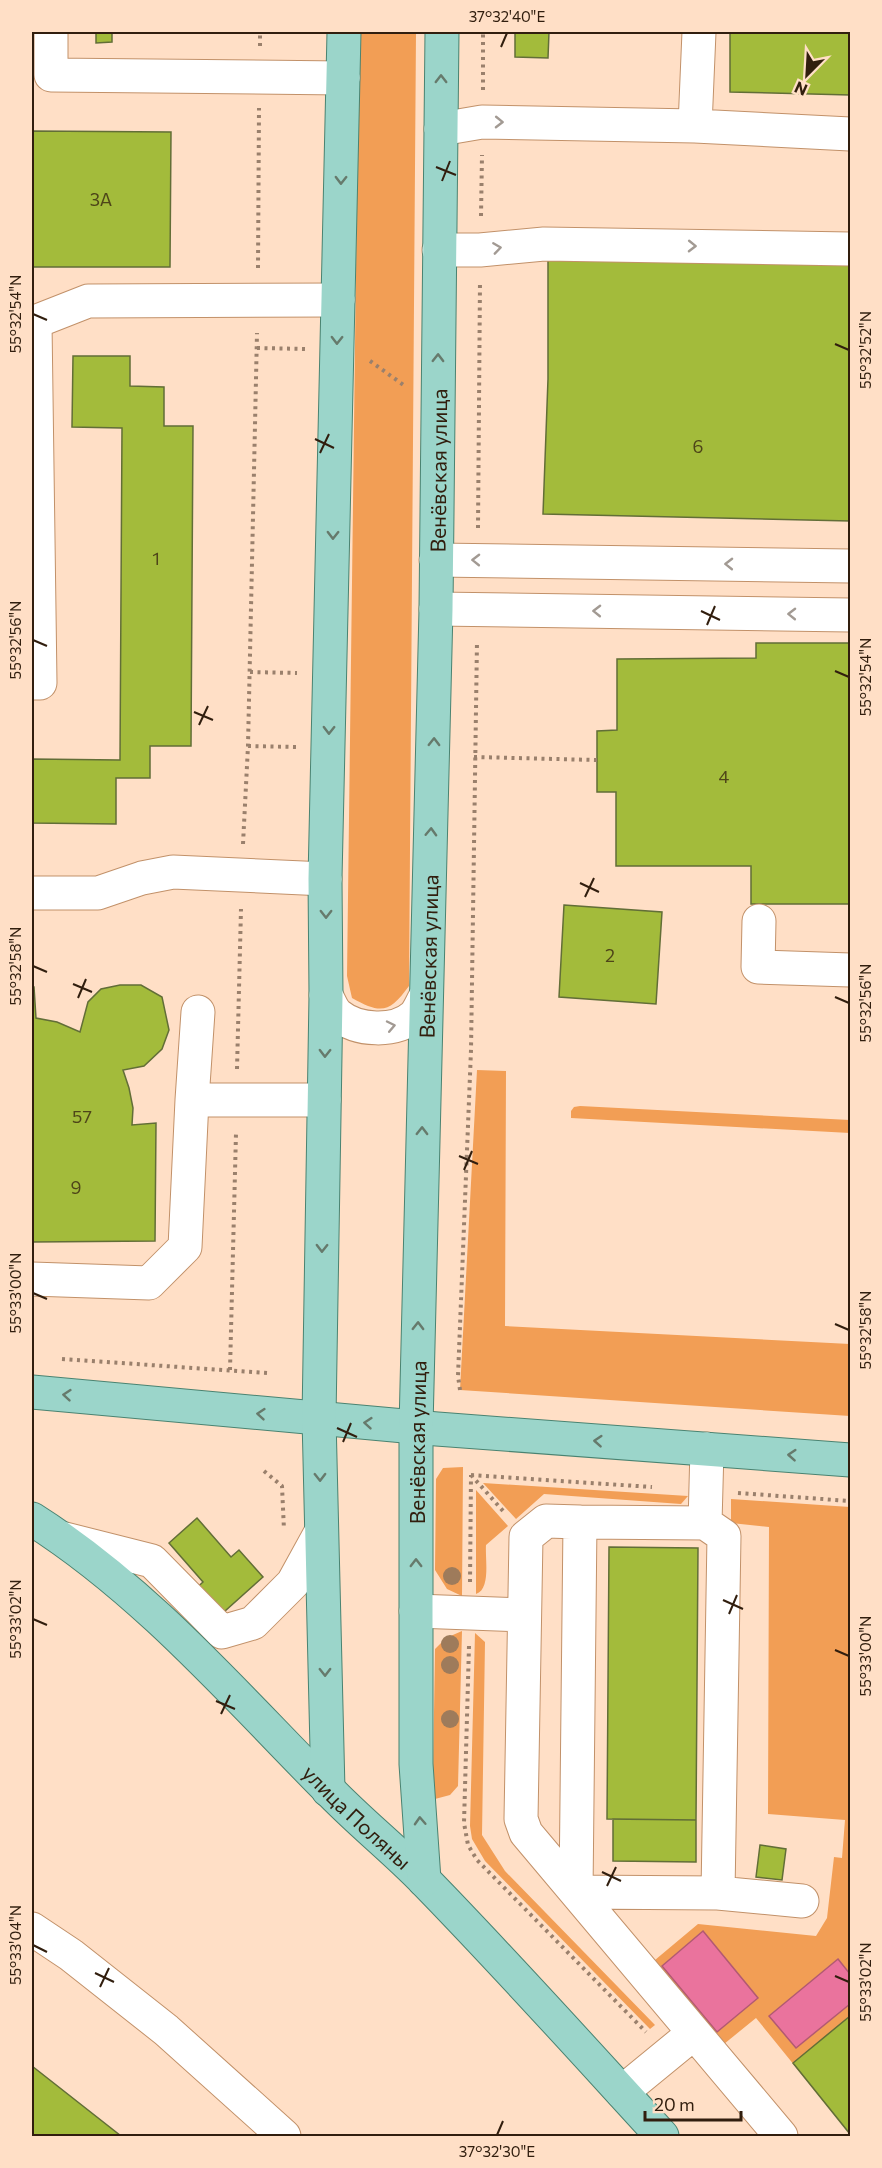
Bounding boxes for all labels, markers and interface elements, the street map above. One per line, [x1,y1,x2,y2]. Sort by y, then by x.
text: 37°32'40"E [469,7,545,25]
north arrow [777,45,837,105]
one-way arrow [435,75,447,84]
text: N [791,78,810,100]
one-way arrow [494,116,503,129]
one-way arrow [334,175,347,184]
house number: 3А [90,188,112,210]
one-way arrow [687,240,696,252]
one-way arrow [493,242,502,254]
text: 55°32'54"N [6,275,24,353]
text: 55°32'52"N [856,311,874,389]
one-way arrow [331,336,343,345]
one-way arrow [432,354,444,363]
street label: Венёвская улица [424,388,451,553]
house number: 6 [693,435,703,457]
one-way arrow [327,531,339,540]
house number: 1 [152,547,160,569]
one-way arrow [472,554,481,566]
one-way arrow [725,557,734,570]
text: 55°32'56"N [6,601,24,679]
one-way arrow [593,605,602,617]
one-way arrow [788,608,797,620]
text: 55°32'54"N [856,638,874,716]
one-way arrow [323,726,335,735]
one-way arrow [427,738,440,747]
house number: 4 [719,765,730,787]
one-way arrow [425,828,437,837]
street label: Венёвская улица [413,874,442,1039]
one-way arrow [320,910,332,919]
text: 55°32'58"N [6,927,24,1005]
house number: 2 [605,944,615,966]
text: 55°32'56"N [856,964,874,1042]
one-way arrow [385,1020,395,1033]
one-way arrow [319,1049,331,1058]
house number: 57 [72,1105,92,1127]
one-way arrow [416,1127,428,1136]
house number: 9 [71,1176,81,1198]
one-way arrow [316,1244,328,1253]
text: 55°33'00"N [6,1253,24,1333]
text: 55°32'58"N [856,1291,874,1369]
one-way arrow [412,1322,424,1331]
street label: Венёвская улица [404,1360,430,1524]
one-way arrow [62,1389,72,1402]
one-way arrow [257,1407,266,1420]
one-way arrow [363,1416,372,1429]
one-way arrow [593,1435,602,1448]
one-way arrow [788,1449,797,1462]
one-way arrow [314,1472,327,1481]
one-way arrow [410,1559,422,1568]
text: 55°33'02"N [6,1579,24,1659]
text: 55°33'00"N [856,1616,874,1696]
one-way arrow [318,1667,331,1676]
street label: улица Поляны [298,1759,417,1874]
one-way arrow [414,1817,427,1826]
text: 55°33'04"N [6,1905,24,1985]
text: 55°33'02"N [856,1942,874,2022]
scale bar [645,2084,741,2122]
text: 20 m [654,2093,695,2115]
text: 37°32'30"E [459,2142,535,2160]

